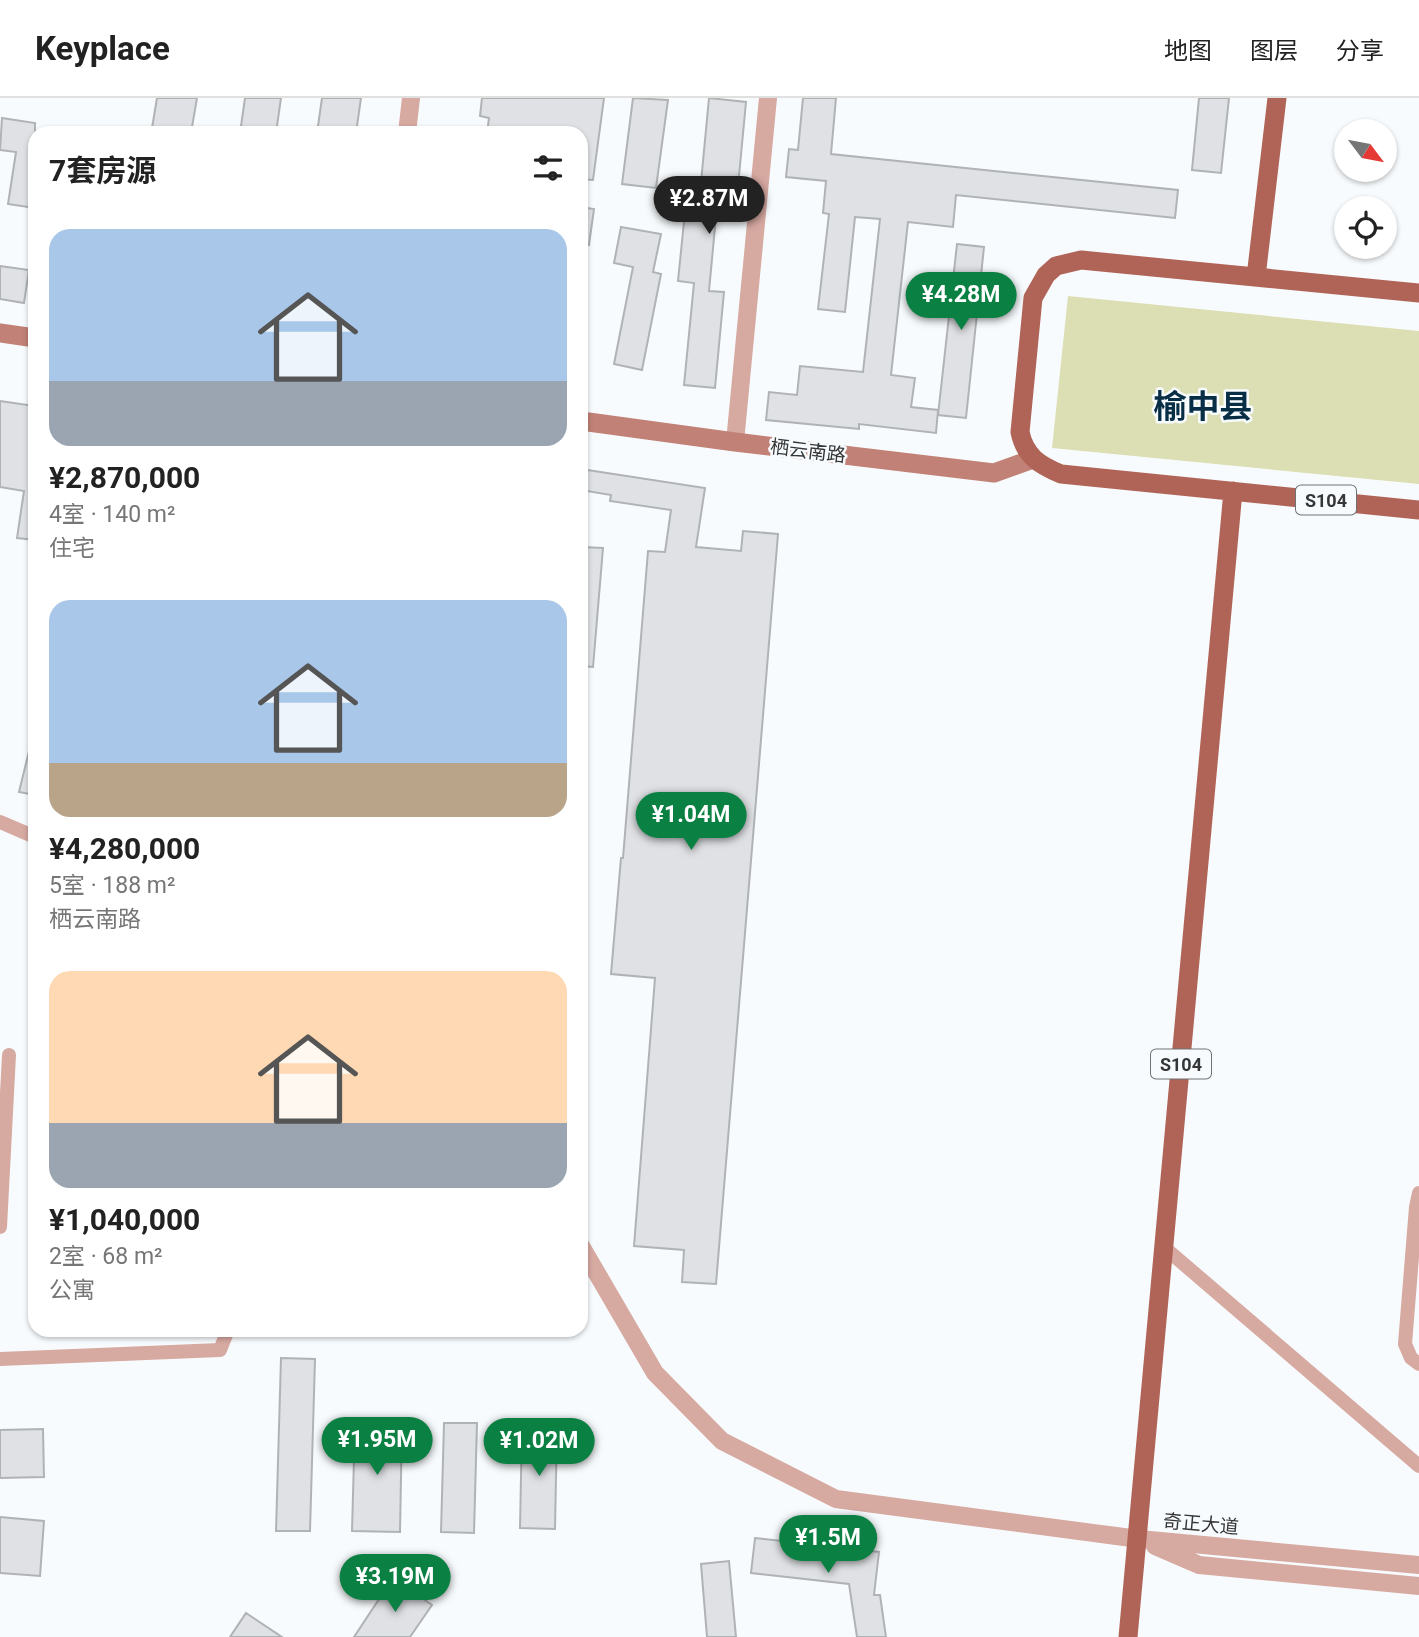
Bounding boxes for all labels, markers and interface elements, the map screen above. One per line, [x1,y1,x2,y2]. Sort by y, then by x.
text: Keyplace [35,29,170,68]
text: 地图 [1164,37,1212,65]
text: 图层 [1250,37,1298,65]
text: 分享 [1336,37,1384,65]
north arrow [1334,119,1396,182]
map controls [1334,119,1397,259]
icon: filters [529,149,567,187]
text: 7套房源 [49,153,156,188]
pin: ¥2.87M [652,176,766,236]
text: ¥2.87M [670,185,748,212]
button: locate [1334,196,1397,259]
pin: ¥4.28M [904,272,1018,332]
icon: home [245,274,371,400]
text: ¥4.28M [922,281,1000,308]
district label: 榆中县 [1154,387,1253,426]
street label: 栖云南路 [769,435,847,467]
text: ¥2,870,000 [49,460,200,495]
road number: S104 [1296,486,1356,514]
text: 4室 · 140 m² [49,501,175,528]
text: 住宅 [49,535,95,562]
icon: home [245,645,371,771]
pin: ¥1.04M [634,792,748,852]
text: ¥1.04M [652,801,730,828]
text: ¥4,280,000 [49,831,200,866]
text: 5室 · 188 m² [49,872,175,899]
text: 栖云南路 [49,906,141,933]
icon: home [245,1016,371,1142]
road number: S104 [1151,1049,1211,1079]
text: ¥1,040,000 [49,1202,200,1237]
text: 2室 · 68 m² [49,1243,163,1270]
text: 公寓 [49,1277,95,1304]
pin: ¥1.95M [320,1418,434,1477]
pin: ¥1.02M [482,1418,596,1478]
text: ¥1.95M [338,1426,416,1453]
text: ¥1.02M [500,1427,578,1454]
street label: 奇正大道 [1162,1509,1240,1539]
pin: ¥1.5M [779,1516,877,1575]
text: ¥1.5M [795,1524,861,1551]
pin: ¥3.19M [338,1554,452,1614]
text: ¥3.19M [356,1563,434,1590]

